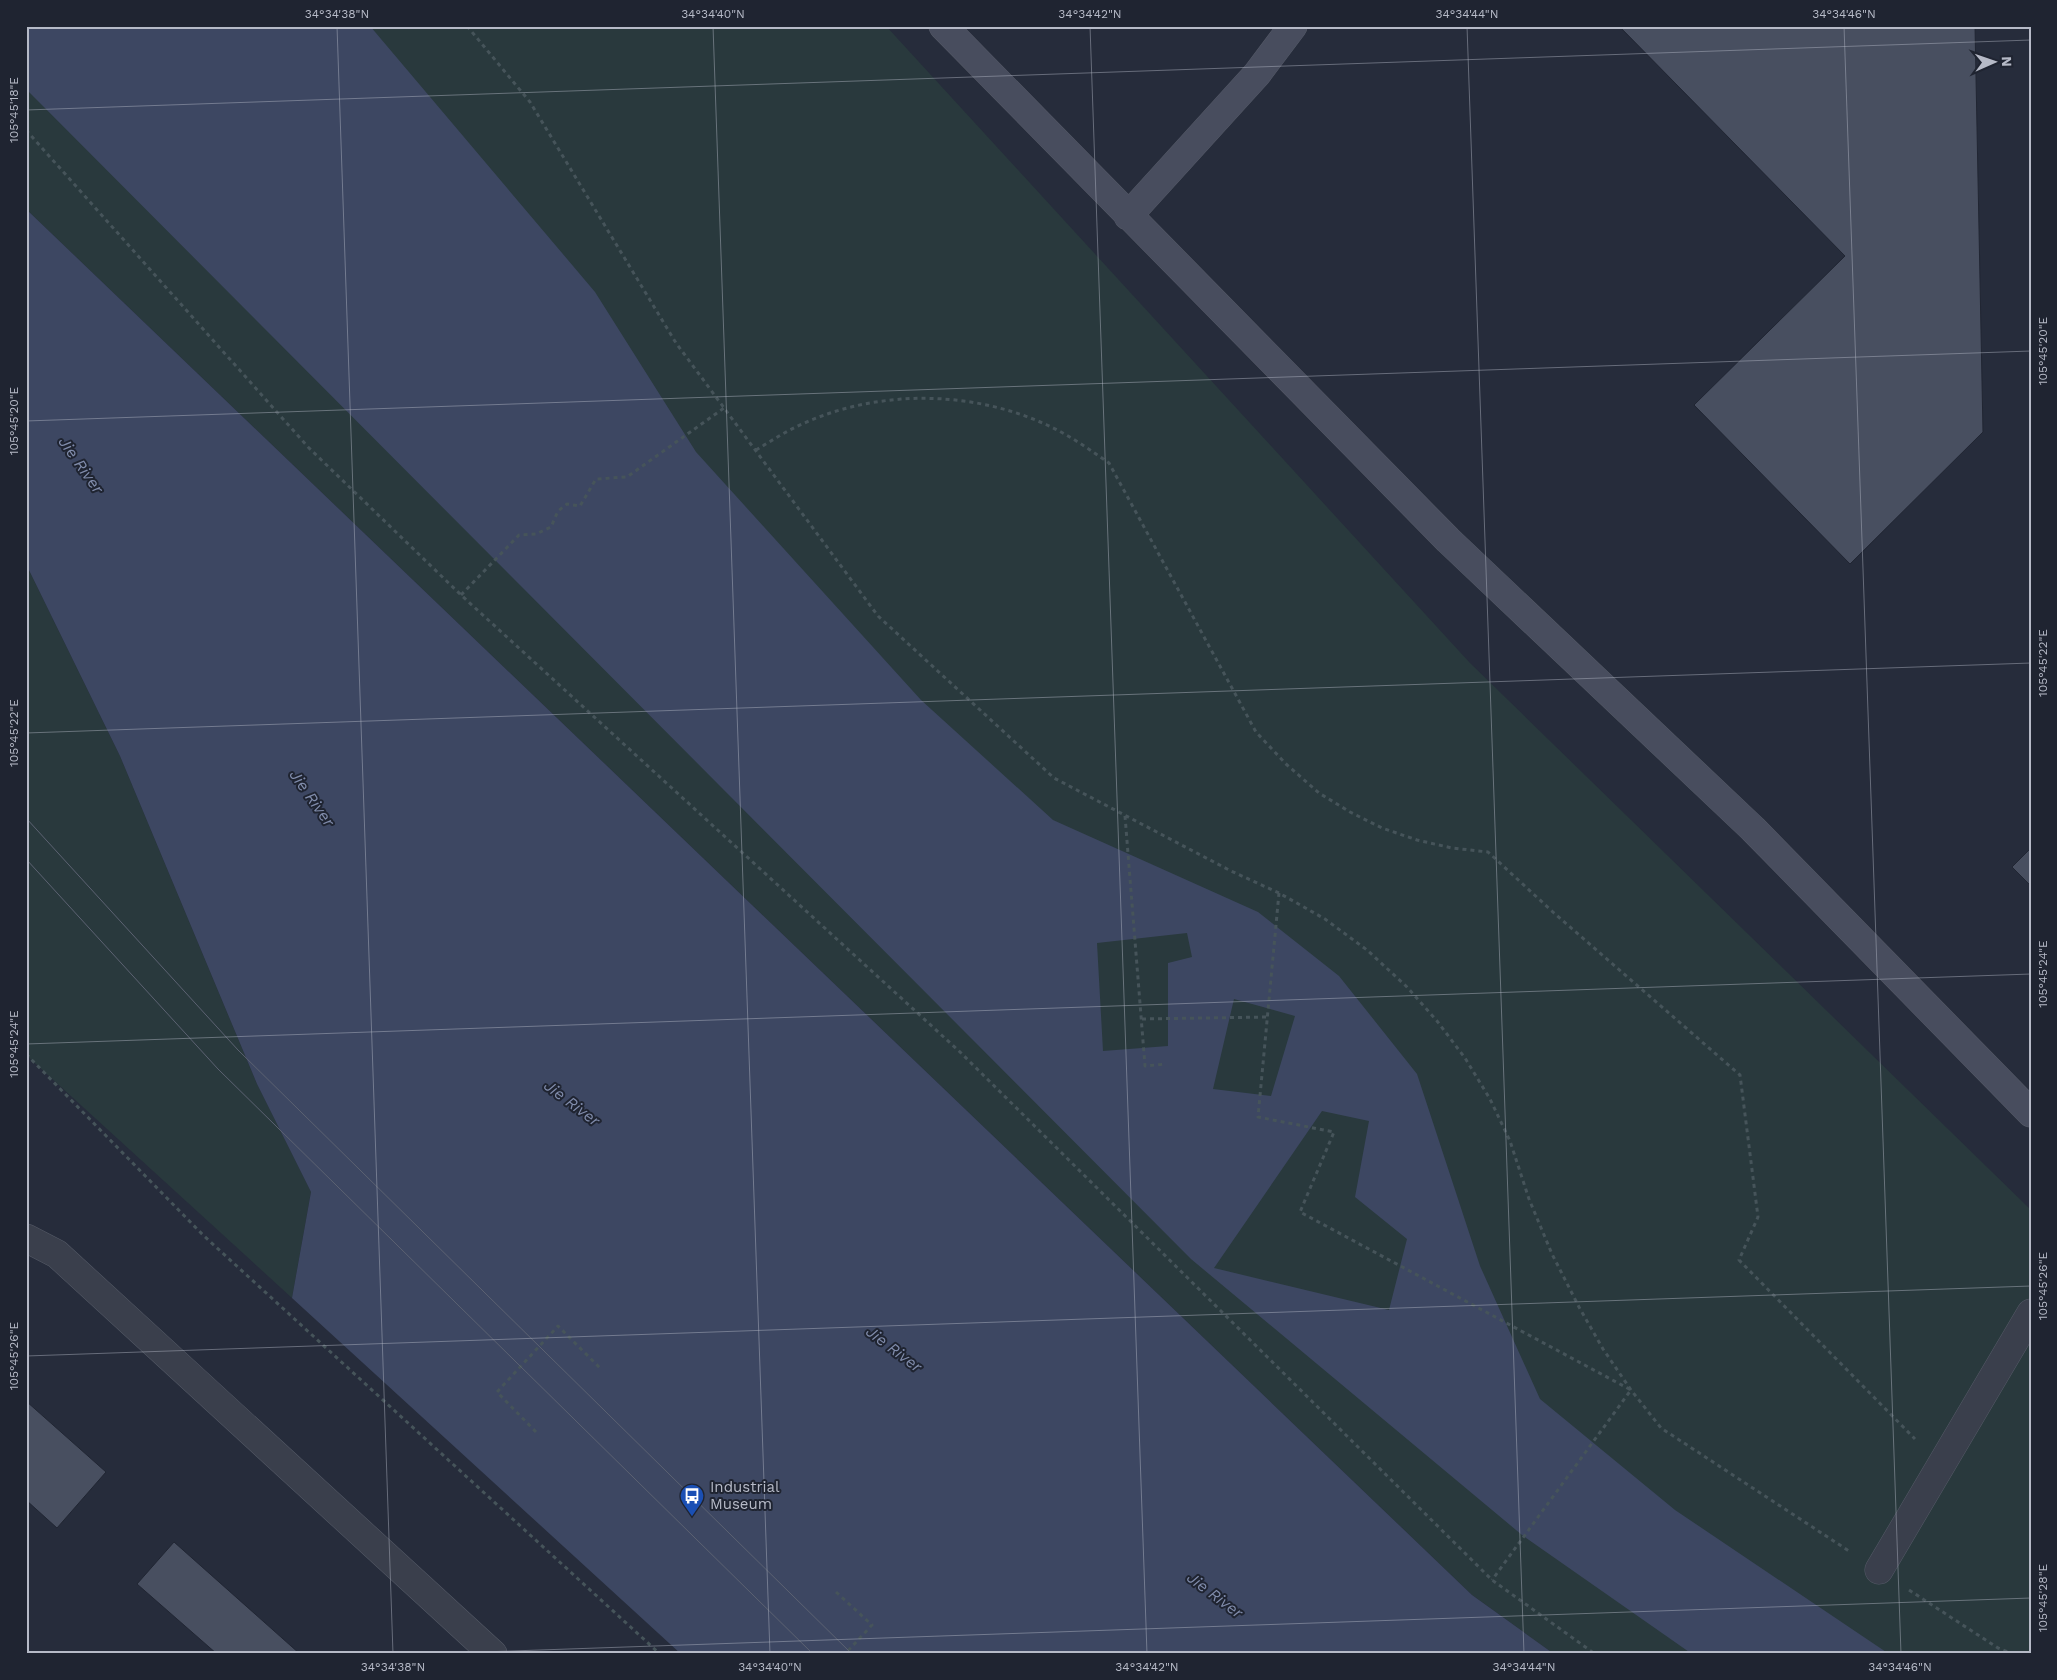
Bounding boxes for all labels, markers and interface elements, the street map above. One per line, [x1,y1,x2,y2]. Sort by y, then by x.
text: 34°34'38"N [305,7,369,21]
text: 34°34'40"N [681,7,745,21]
text: 34°34'42"N [1058,7,1122,21]
text: 34°34'44"N [1435,7,1499,21]
text: 34°34'46"N [1812,7,1876,21]
north arrow [1970,38,2020,88]
text: N [1999,56,2015,67]
text: 105°45'18"E [7,77,21,143]
text: 105°45'20"E [2036,316,2050,385]
text: 105°45'20"E [7,386,21,455]
water label: Jie River [55,433,108,498]
text: 105°45'22"E [2036,629,2050,697]
text: 105°45'22"E [7,699,21,767]
water label: Jie River [286,766,339,831]
text: 105°45'24"E [2036,940,2050,1008]
text: 105°45'24"E [7,1010,21,1078]
water label: Jie River [540,1076,604,1131]
text: 105°45'26"E [2036,1252,2050,1320]
text: 105°45'26"E [7,1322,21,1390]
water label: Jie River [862,1322,926,1377]
place label: Industrial Museum [710,1478,780,1513]
bus stop icon: Industrial Museum [679,1483,705,1517]
text: 105°45'28"E [2036,1563,2050,1632]
water label: Jie River [1183,1568,1247,1623]
text: 34°34'38"N [361,1660,425,1674]
text: 34°34'40"N [738,1660,802,1674]
text: 34°34'42"N [1115,1660,1179,1674]
text: 34°34'44"N [1492,1660,1556,1674]
text: 34°34'46"N [1868,1660,1932,1674]

